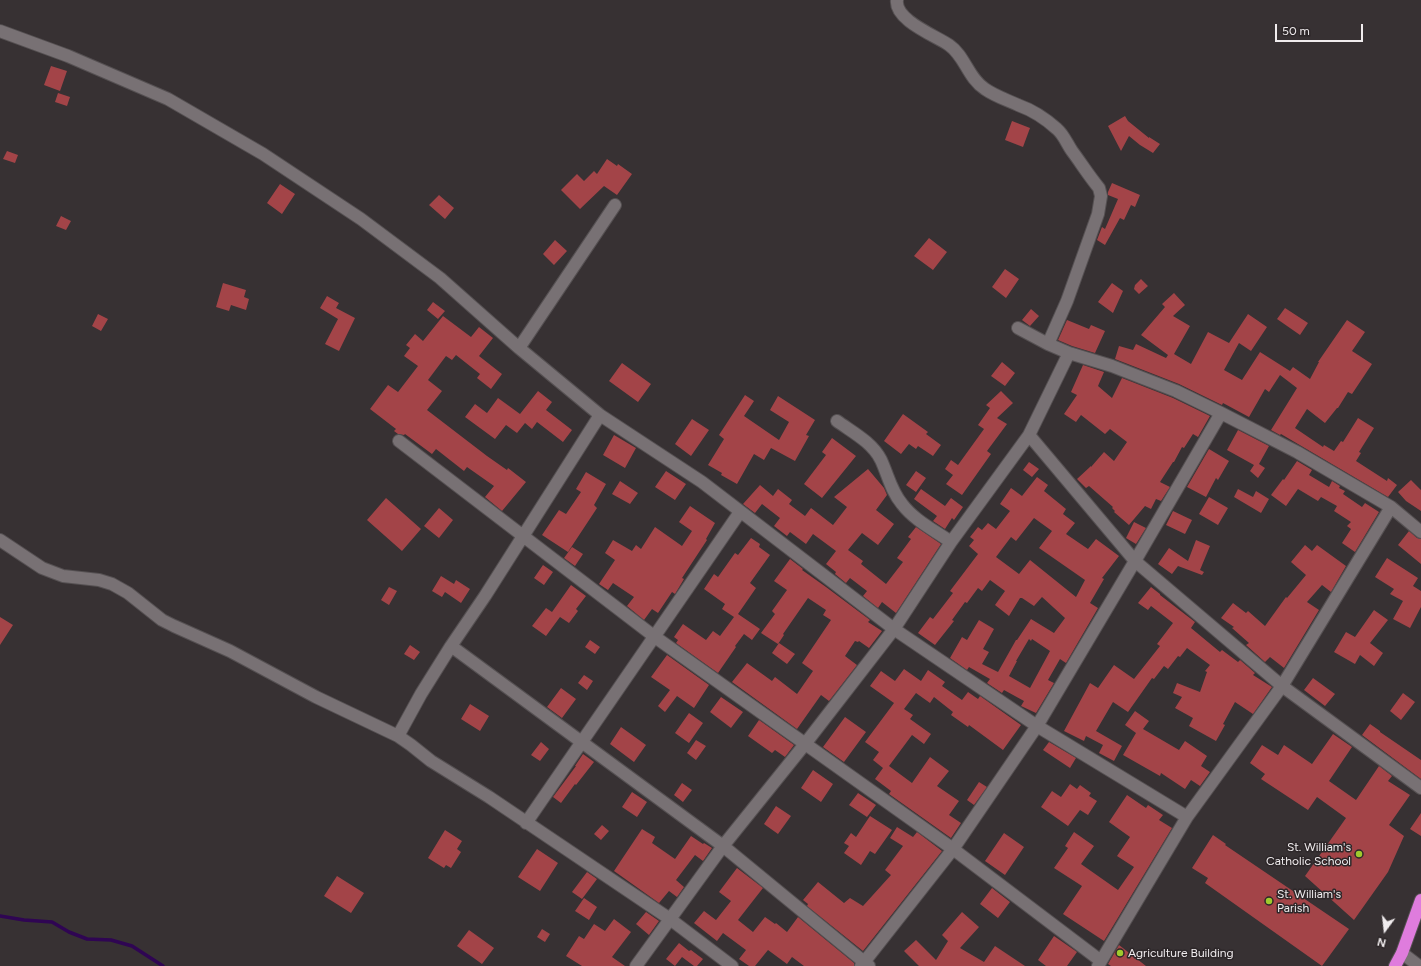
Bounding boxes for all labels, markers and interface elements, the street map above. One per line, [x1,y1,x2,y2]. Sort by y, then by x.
scale bar [1277,16,1365,42]
text: 50 m [1282,24,1310,38]
place label: St. William's Catholic School [1266,840,1351,868]
marker: St. William's Catholic School [1354,849,1364,859]
place label: St. William's Parish [1277,887,1341,915]
marker: St. William's Parish [1264,896,1274,906]
north arrow [1365,910,1405,950]
text: N [1376,935,1388,949]
place label: Agriculture Building [1128,946,1234,960]
marker: Agriculture Building [1115,948,1125,958]

